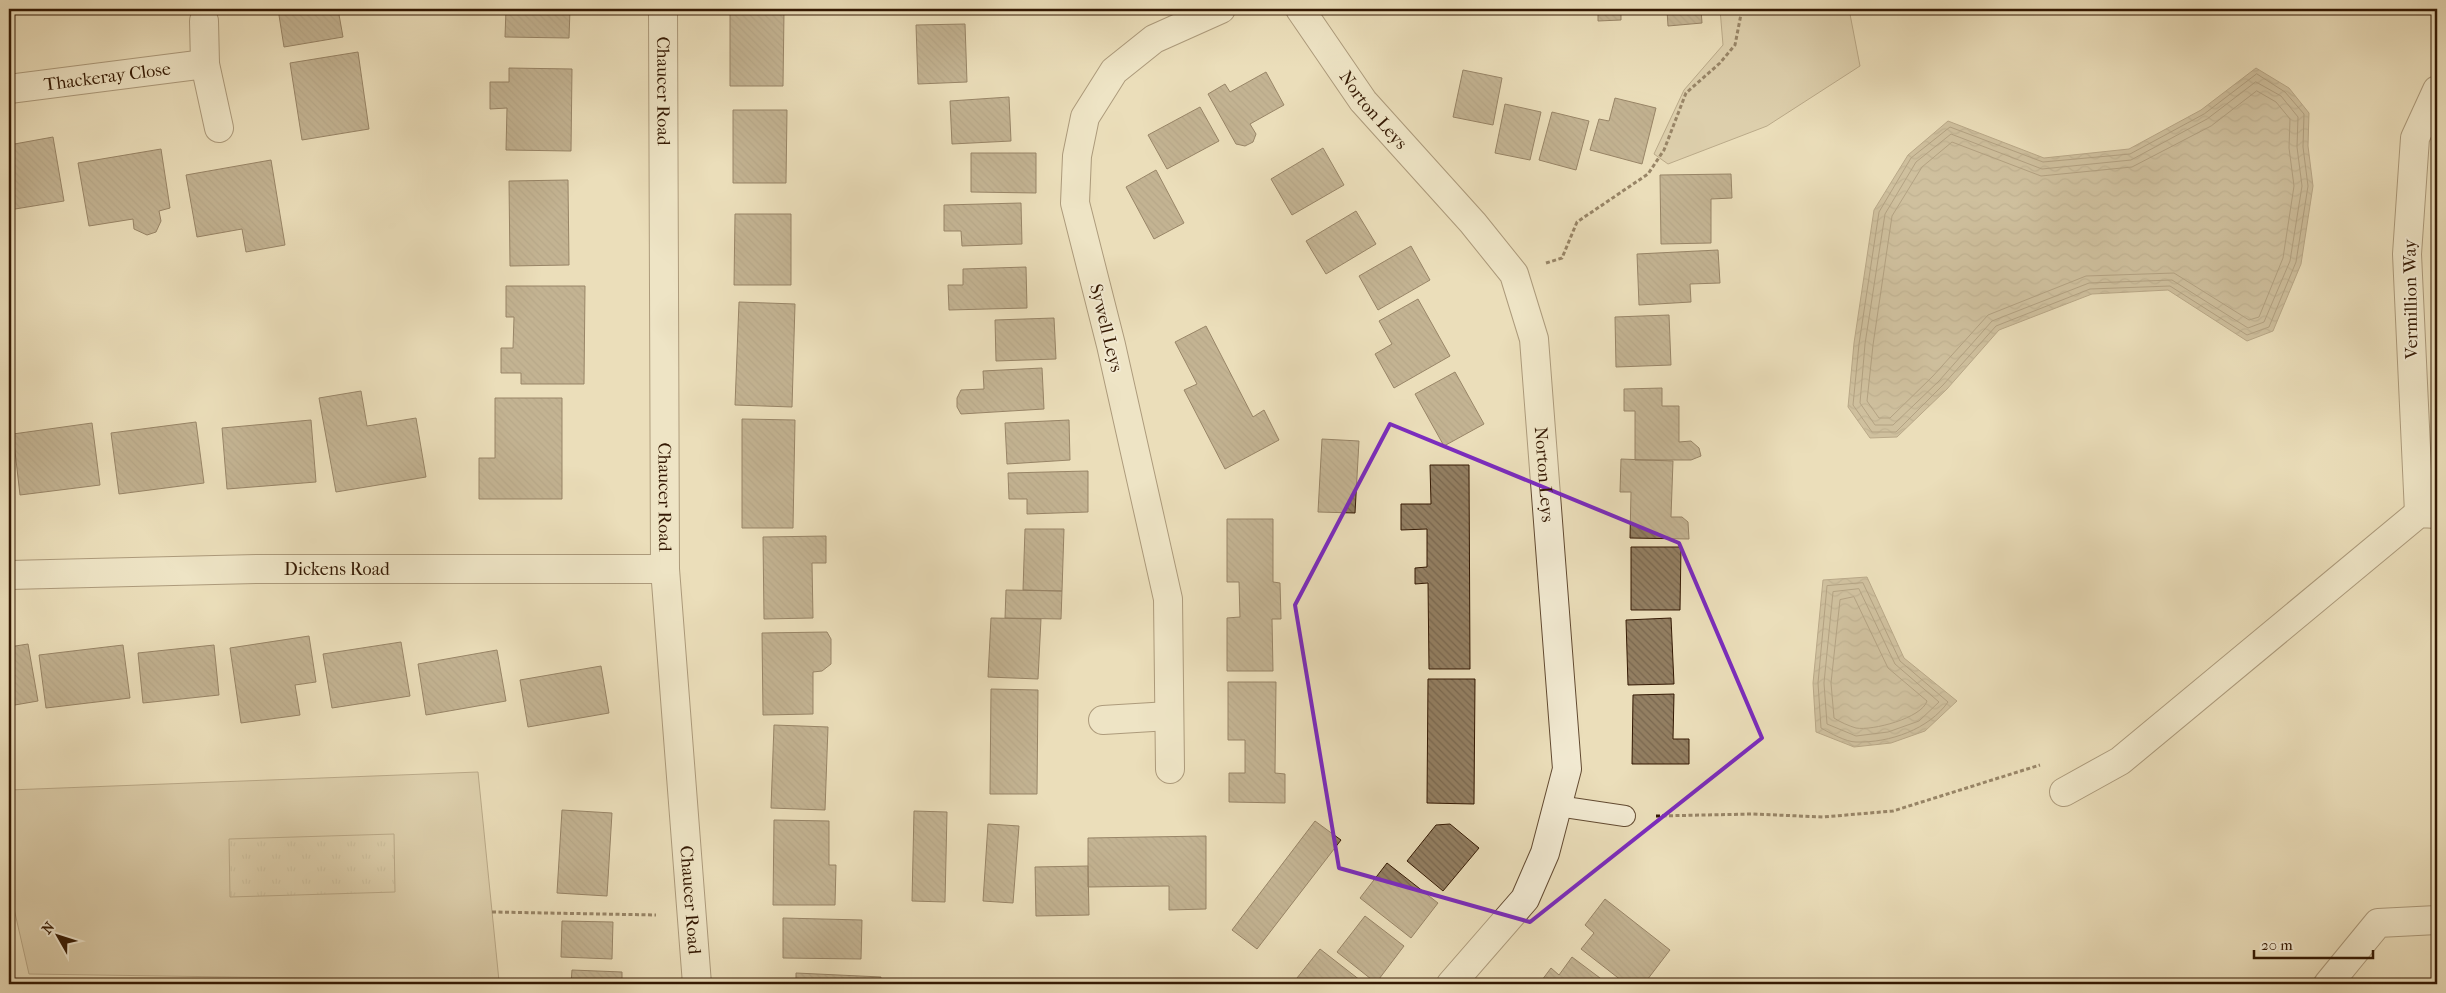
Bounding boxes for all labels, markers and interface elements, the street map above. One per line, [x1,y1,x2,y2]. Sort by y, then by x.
street label: Chaucer Road [653,36,674,146]
street label: Thackeray Close [43,58,172,95]
street label: Norton Leys [1335,67,1412,154]
street label: Vermillion Way [2399,237,2423,360]
street label: Sywell Leys [1085,282,1127,375]
street label: Norton Leys [1530,426,1559,523]
street label: Chaucer Road [654,442,675,552]
street label: Dickens Road [284,559,390,580]
street label: Chaucer Road [676,845,705,955]
north arrow [32,910,82,960]
text: N [38,918,58,938]
scale bar [2254,928,2372,960]
text: 20 m [2261,936,2293,954]

